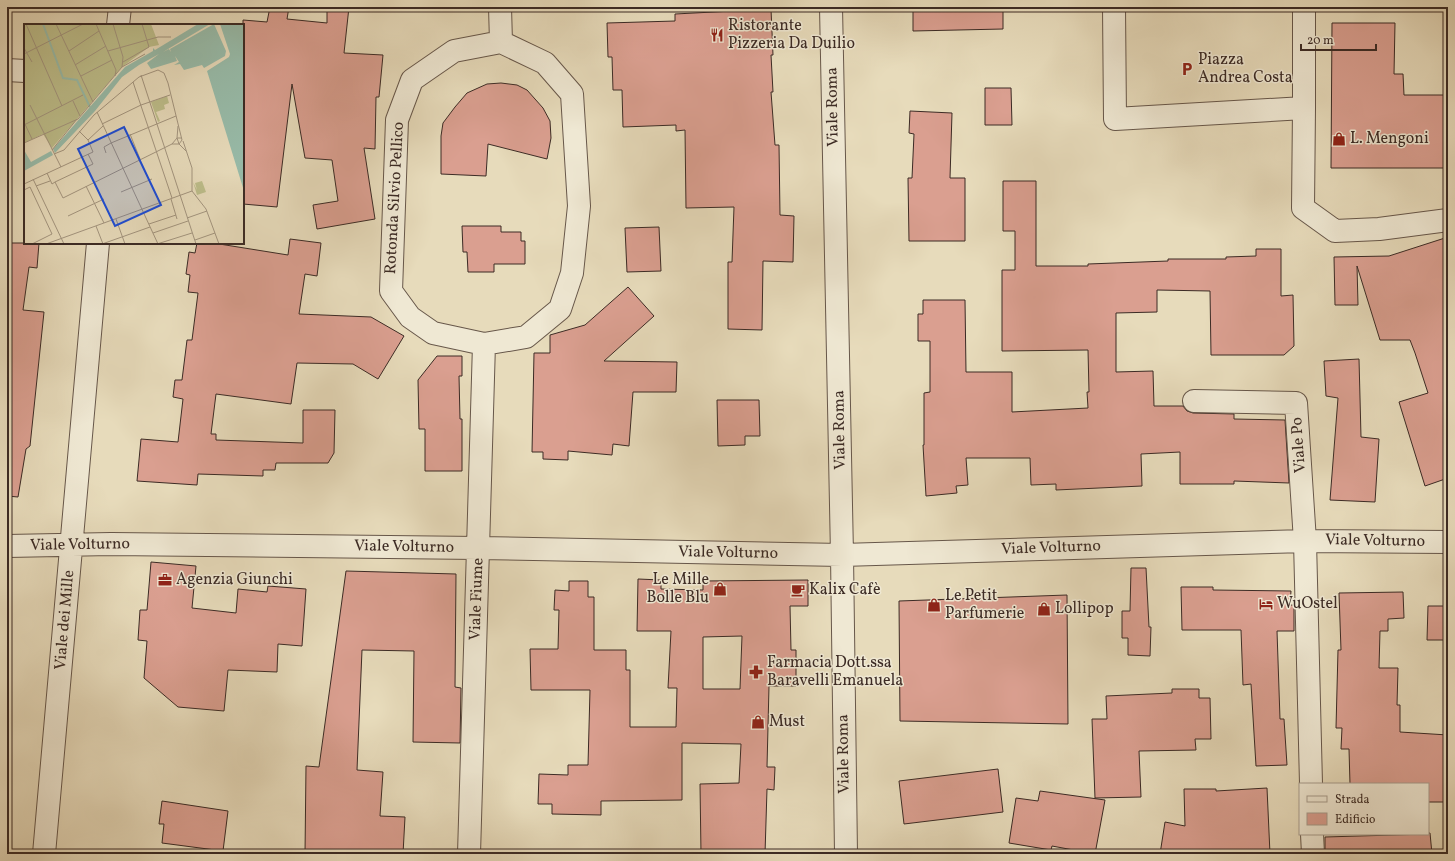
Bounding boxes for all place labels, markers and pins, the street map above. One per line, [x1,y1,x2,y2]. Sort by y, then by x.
place label: Ristorante Pizzeria Da Duilio [728,15,855,55]
restaurant icon: Ristorante Pizzeria Da Duilio [709,27,725,43]
place label: Piazza Andrea Costa [1198,49,1293,89]
parking icon: Piazza Andrea Costa [1179,61,1195,77]
place label: L. Mengoni [1350,128,1429,150]
shop icon: L. Mengoni [1331,131,1347,147]
place label: Agenzia Giunchi [176,569,293,591]
place label: Le Mille Bolle Blu [647,569,709,609]
office icon: Agenzia Giunchi [157,572,173,588]
place label: Kalix Cafè [809,579,881,601]
shop icon: Le Mille Bolle Blu [712,581,728,597]
cafe icon: Kalix Cafè [790,582,806,598]
place label: Le Petit Parfumerie [945,585,1024,625]
place label: WuOstel [1277,593,1338,615]
hotel icon: WuOstel [1258,596,1274,612]
shop icon: Le Petit Parfumerie [926,597,942,613]
place label: Lollipop [1055,598,1114,620]
shop icon: Lollipop [1036,601,1052,617]
place label: Farmacia Dott.ssa Baravelli Emanuela [767,652,903,692]
pharmacy icon: Farmacia Dott.ssa Baravelli Emanuela [748,664,764,680]
place label: Must [769,711,805,733]
shop icon: Must [750,714,766,730]

